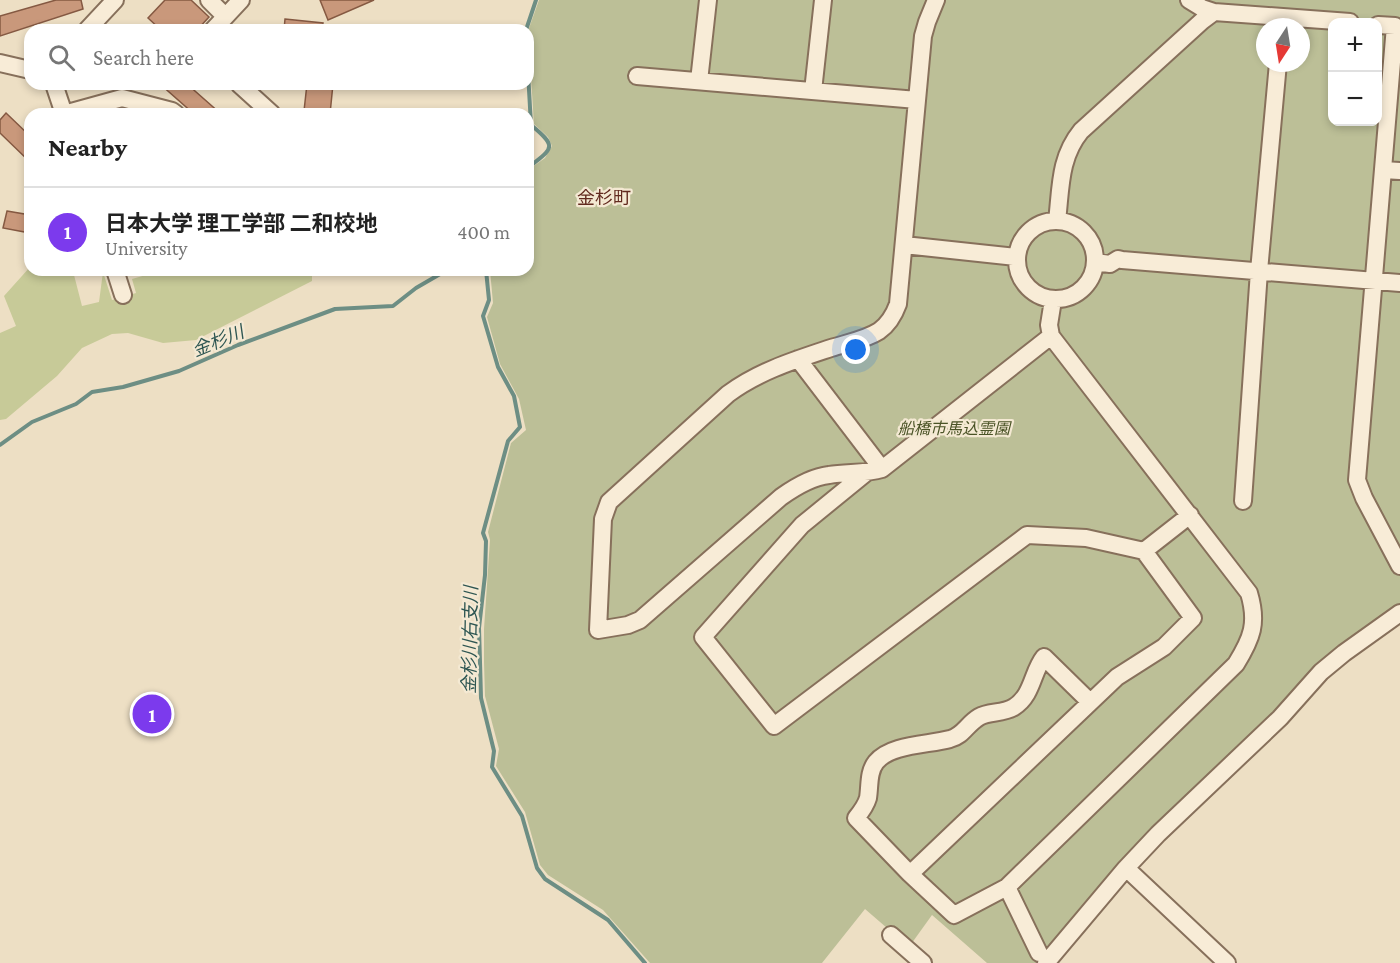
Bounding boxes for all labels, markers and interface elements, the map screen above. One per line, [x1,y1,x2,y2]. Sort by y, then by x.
north arrow [1256,18,1310,72]
map controls [1328,18,1382,126]
button: + [1328,18,1382,72]
search box [24,24,534,90]
icon: search [45,41,78,74]
text: Search here [93,45,194,70]
button: − [1328,72,1382,126]
text: Nearby [48,133,127,162]
district label: 金杉町 [577,188,631,208]
text: 日本大学 理工学部 二和校地 [105,211,377,236]
text: 1 [64,221,71,243]
text: 400 m [457,221,510,243]
text: University [105,237,188,259]
water label: 金杉川 [189,321,249,360]
your location [841,335,870,364]
park label: 船橋市馬込霊園 [898,420,1012,437]
water label: 金杉川右支川 [459,584,481,694]
pin: 1 [132,692,172,736]

